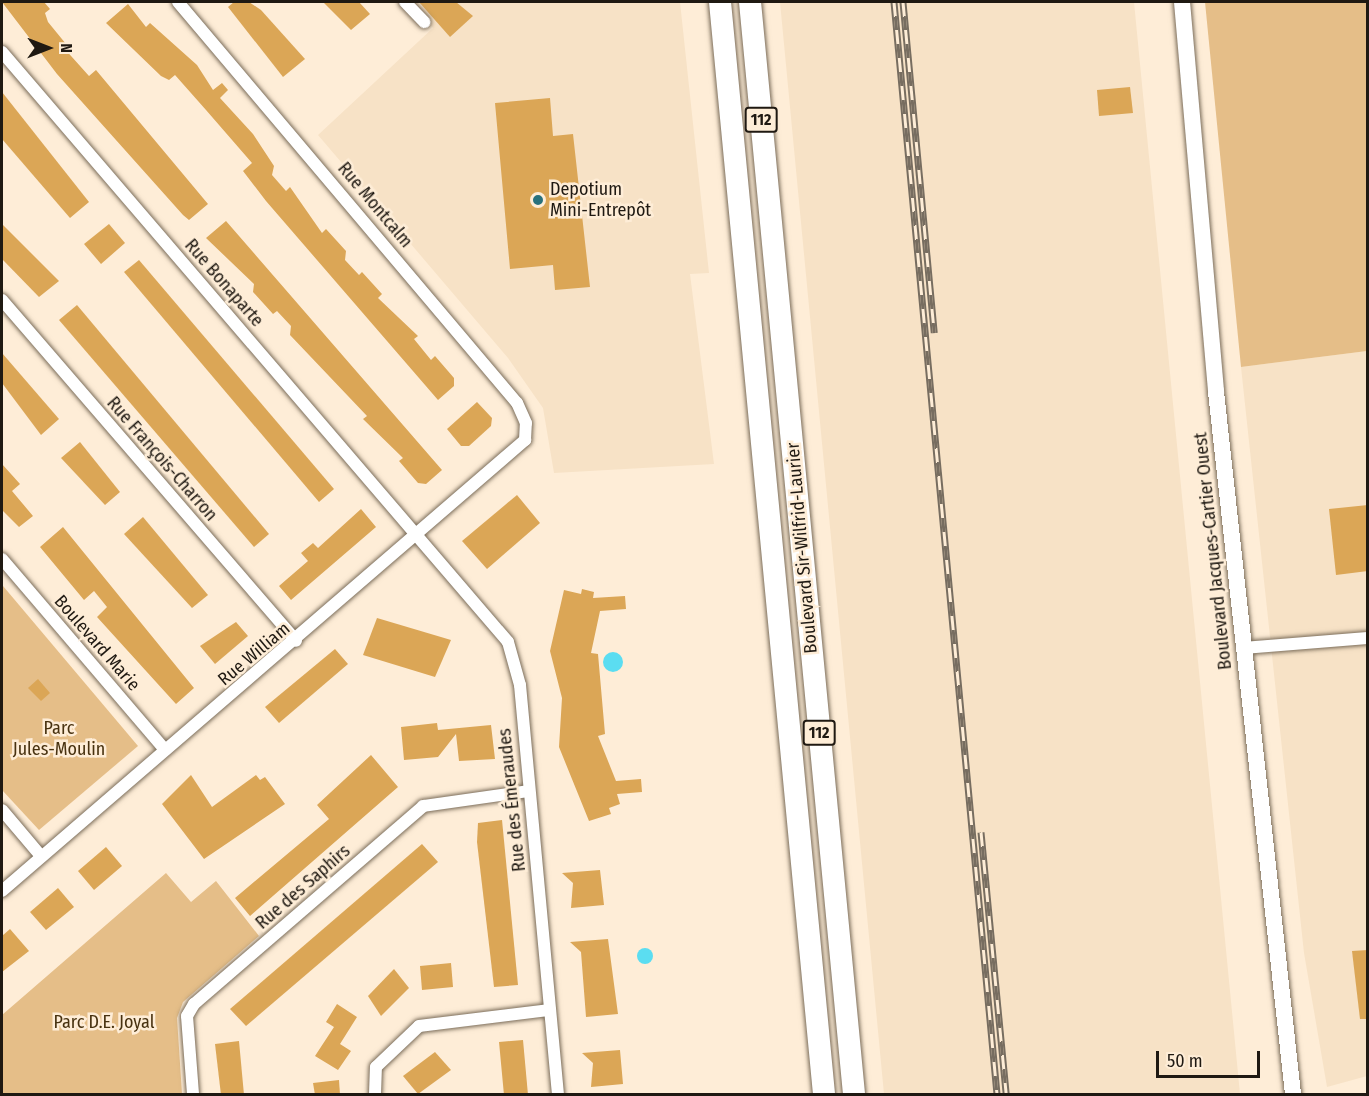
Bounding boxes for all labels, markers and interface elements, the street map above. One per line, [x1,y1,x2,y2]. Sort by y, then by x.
north arrow [18,18,78,78]
text: N [57,43,76,53]
road number: 112 [744,107,777,133]
street label: Rue Montcalm [333,158,417,252]
place label: Depotium Mini-Entrepôt [550,179,651,222]
marker: Depotium Mini-Entrepôt [531,193,545,207]
street label: Rue Bonaparte [180,235,268,331]
street label: Rue François-Charron [102,393,222,525]
street label: Boulevard Jacques-Cartier Ouest [1190,431,1236,671]
street label: Boulevard Sir-Wilfrid-Laurier [782,442,822,654]
street label: Boulevard Marie [50,591,144,695]
street label: Rue William [214,618,294,690]
park label: Parc Jules-Moulin [13,718,105,760]
road number: 112 [802,720,836,746]
street label: Rue des Émeraudes [494,727,530,873]
street label: Rue des Saphirs [251,840,355,934]
park label: Parc D.E. Joyal [54,1011,154,1033]
scale bar [1159,1039,1262,1077]
text: 50 m [1167,1050,1203,1072]

